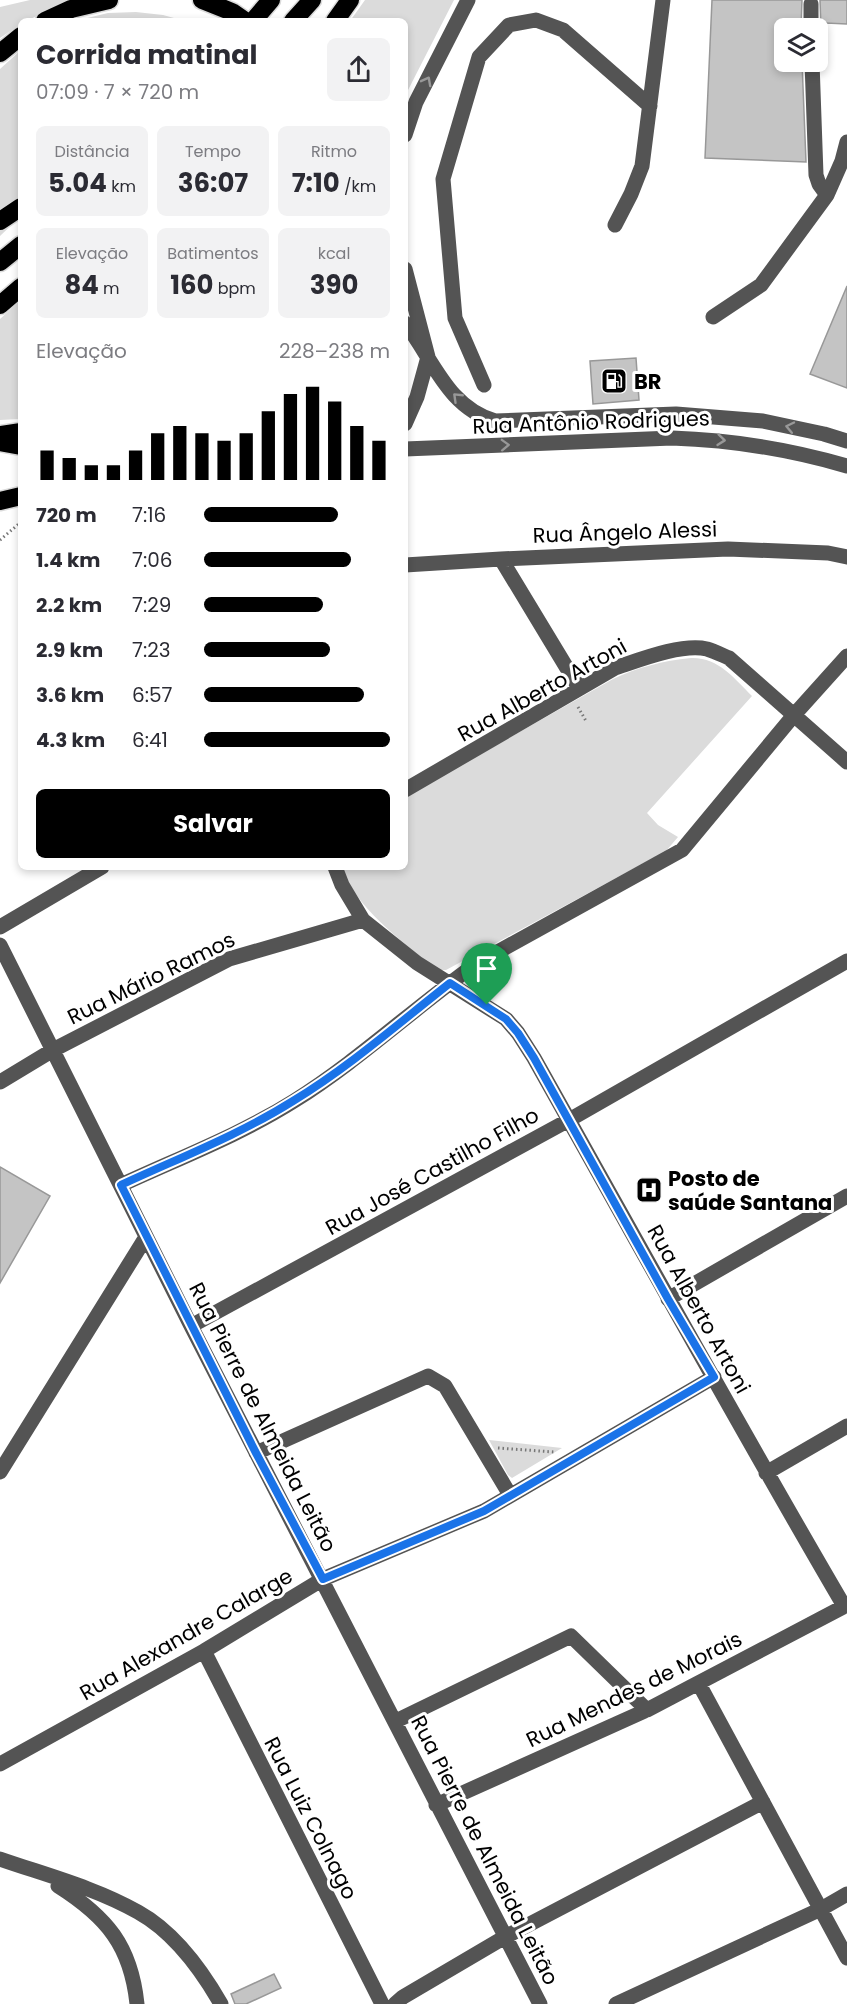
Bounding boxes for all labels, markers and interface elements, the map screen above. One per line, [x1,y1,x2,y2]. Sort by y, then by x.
map controls [774,18,828,72]
button: layers [774,18,828,72]
text: Corrida matinal [36,36,258,73]
button: share [327,38,390,101]
one-way arrow [420,77,431,87]
text: 07:09 · 7 × 720 m [36,78,199,106]
text: Distância [55,140,129,163]
text: Tempo [185,140,241,163]
text: Ritmo [311,140,357,163]
text: 5.04 [48,165,107,201]
text: 36:07 [178,165,248,201]
text: 7:10 [292,165,340,201]
text: km [107,175,136,198]
text: /km [340,175,376,198]
text: Elevação [56,242,128,265]
text: Batimentos [167,242,259,265]
text: kcal [318,242,350,265]
text: 84 [64,267,99,303]
text: 160 [170,267,213,303]
text: 390 [310,267,358,303]
text: m [99,277,120,300]
text: bpm [213,277,256,300]
text: Elevação [36,337,127,365]
text: 228–238 m [279,337,390,365]
fuel station icon: BR [599,366,629,396]
place label: BR [634,367,662,396]
one-way arrow [454,393,464,404]
street label: Rua Antônio Rodrigues [472,403,710,441]
one-way arrow [786,421,796,434]
one-way arrow [717,433,726,446]
one-way arrow [501,438,510,451]
text: 720 m [36,501,97,529]
text: 7:16 [132,501,166,529]
street label: Rua Ângelo Alessi [532,514,718,550]
text: 1.4 km [36,546,100,574]
text: 7:06 [132,546,172,574]
text: 2.2 km [36,591,102,619]
text: 7:29 [132,591,171,619]
street label: Rua Alberto Artoni [452,632,632,748]
text: 2.9 km [36,636,103,664]
text: 7:23 [132,636,170,664]
text: 3.6 km [36,681,104,709]
text: 6:57 [132,681,172,709]
text: 4.3 km [36,726,105,754]
text: 6:41 [132,726,168,754]
button: Salvar [36,789,390,858]
street label: Rua Mário Ramos [62,925,240,1031]
pin [461,943,512,1005]
icon: arrive [470,952,503,985]
street label: Rua José Castilho Filho [320,1100,544,1242]
place label: Posto de saúde Santana [668,1164,832,1217]
hospital icon: Posto de saúde Santana [634,1175,664,1205]
street label: Rua Alberto Artoni [641,1219,757,1399]
street label: Rua Pierre de Almeida Leitão [182,1277,344,1557]
street label: Rua Alexandre Calarge [74,1561,298,1707]
street label: Rua Mendes de Morais [521,1624,747,1754]
street label: Rua Pierre de Almeida Leitão [404,1710,566,1990]
street label: Rua Luiz Colnago [257,1732,365,1904]

